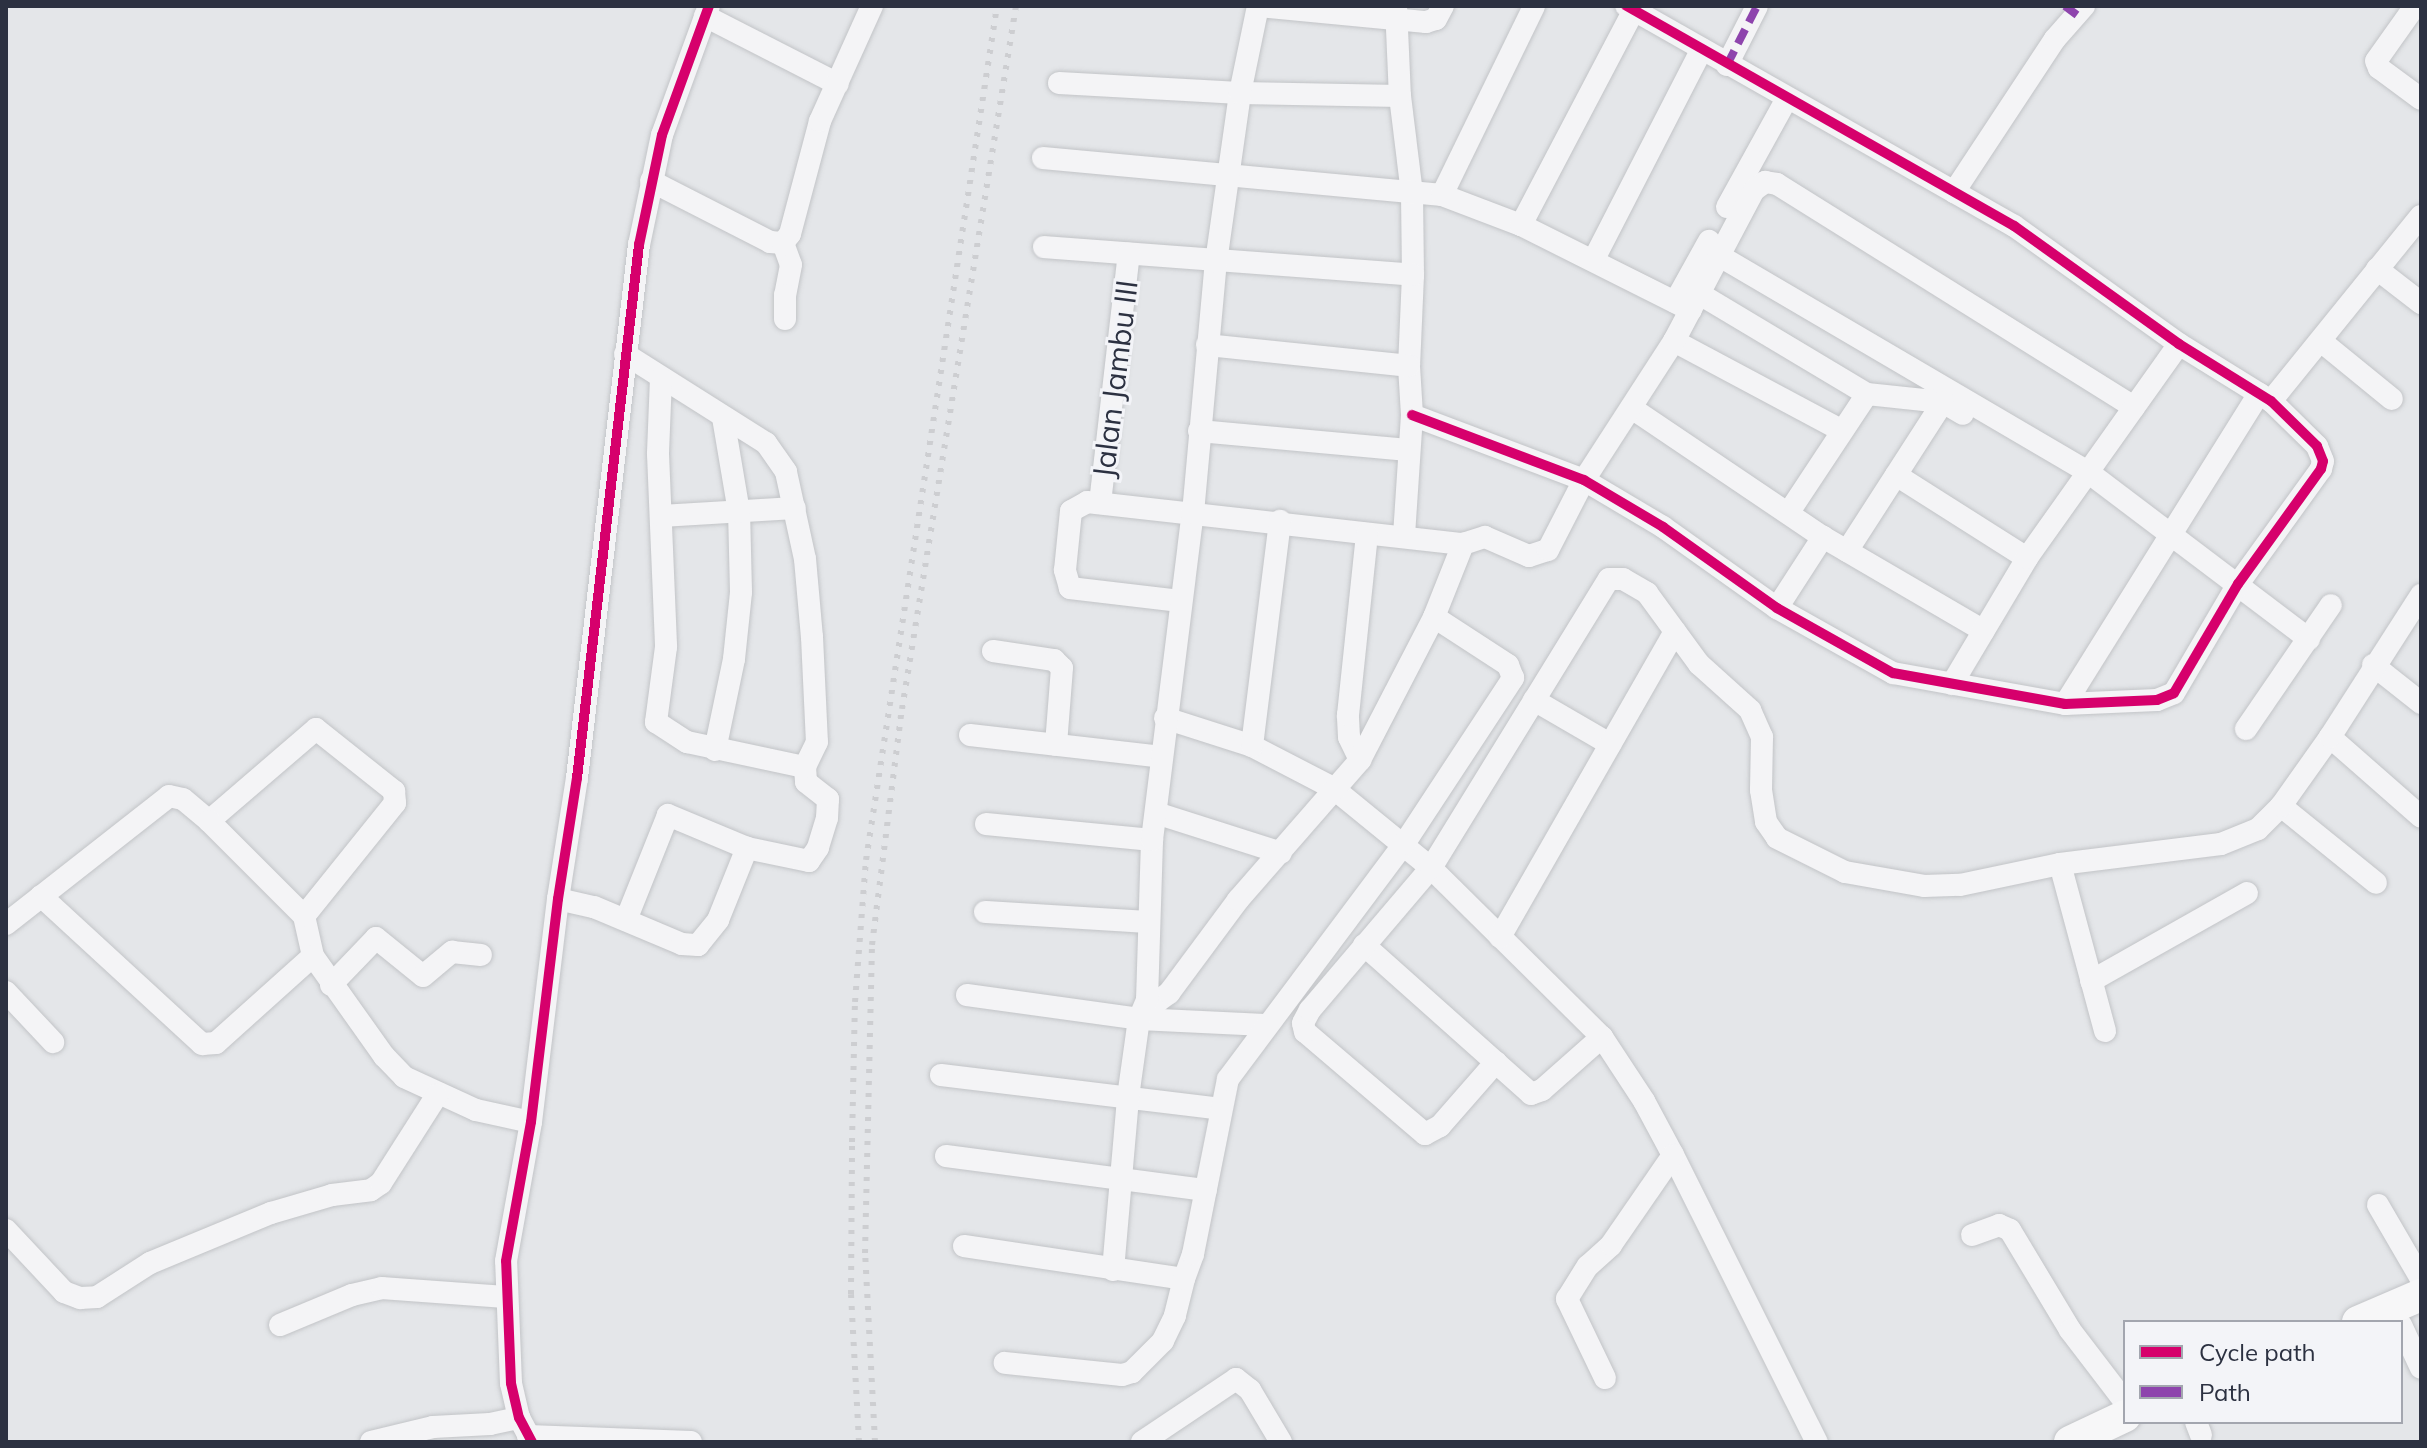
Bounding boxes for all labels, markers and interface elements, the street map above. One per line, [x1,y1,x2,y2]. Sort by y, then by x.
street label: Jalan Jambu III [1085,278,1145,480]
legend [2123,1320,2403,1424]
text: Cycle path [2199,1337,2316,1367]
text: Path [2199,1377,2251,1407]

